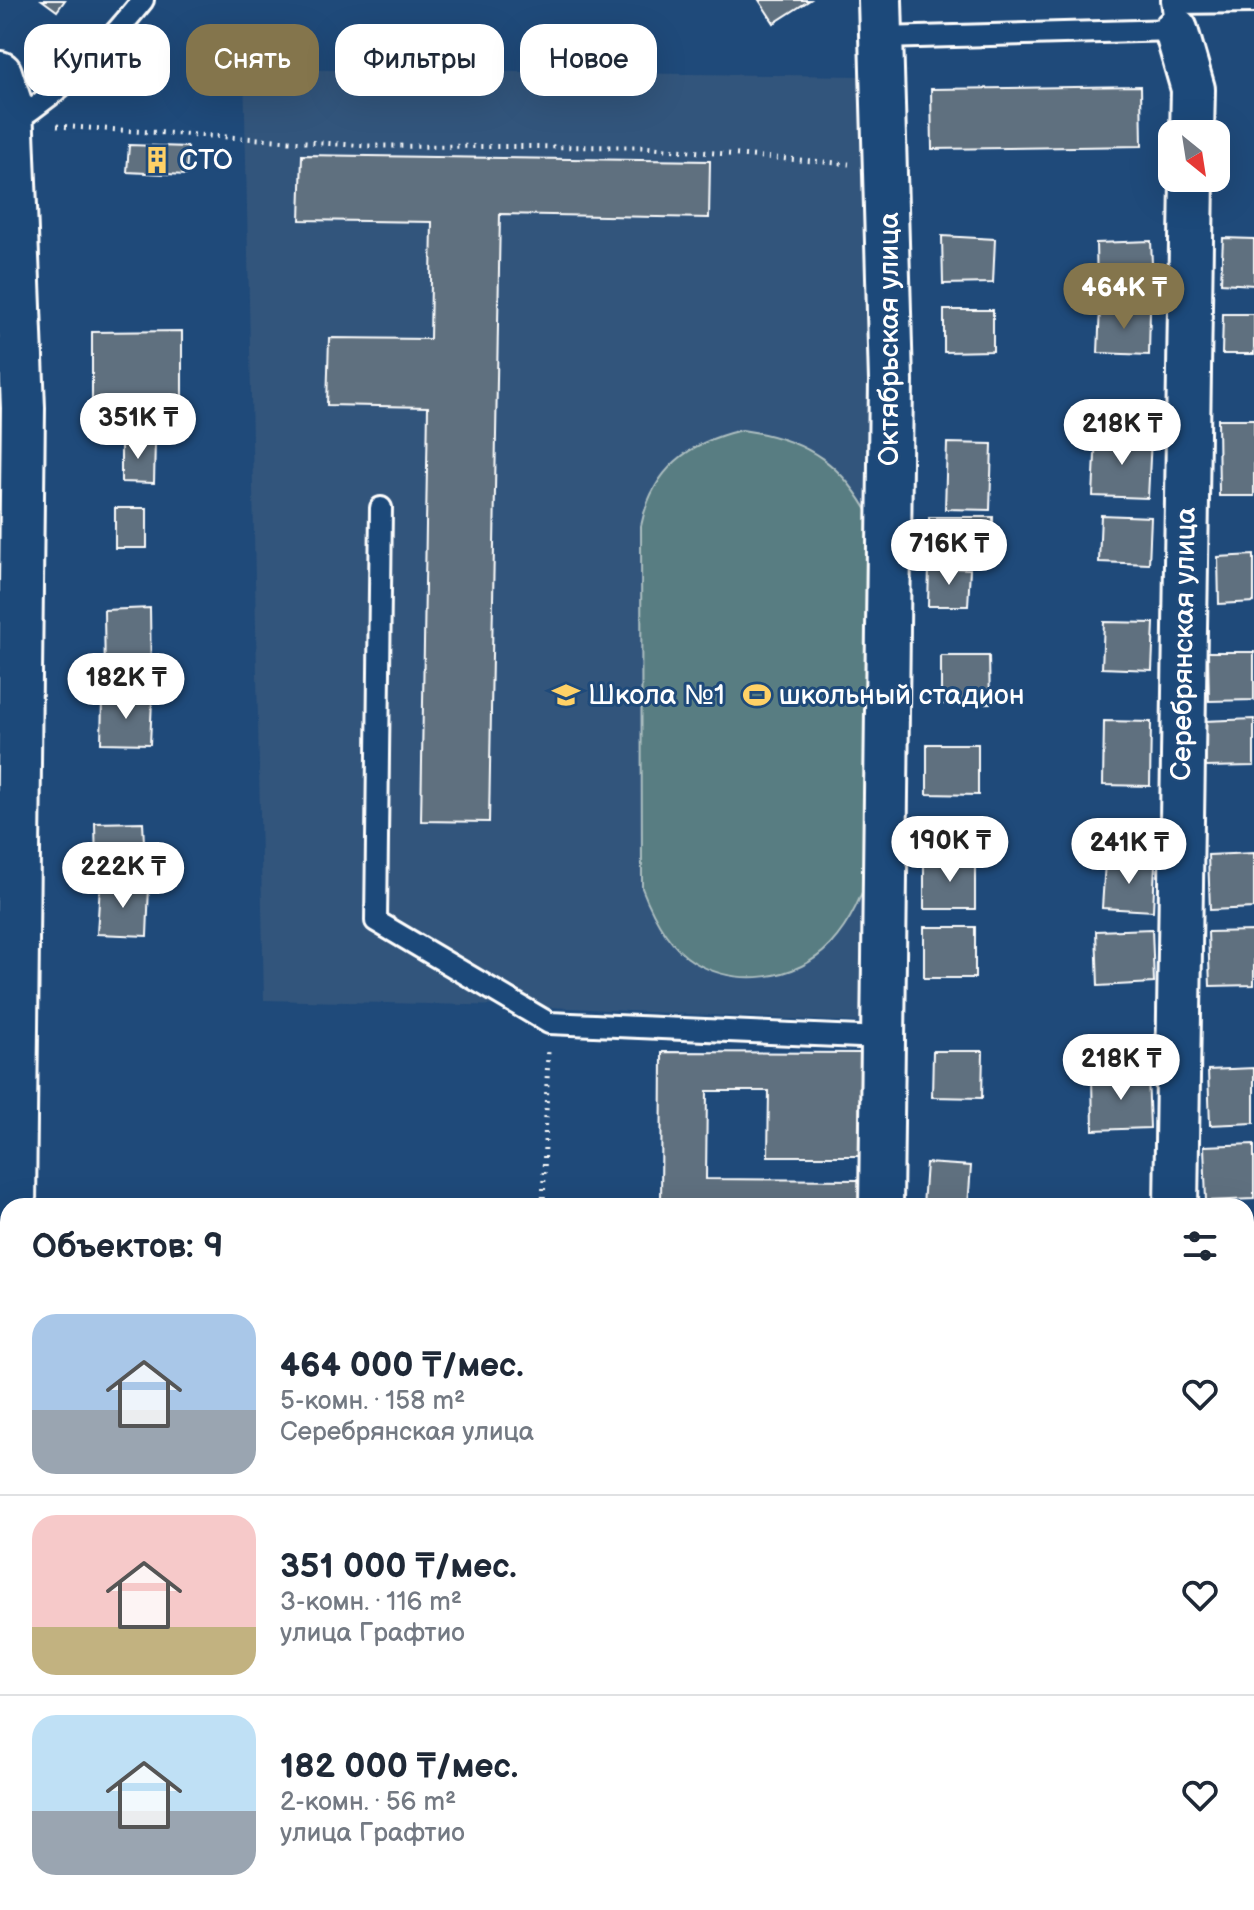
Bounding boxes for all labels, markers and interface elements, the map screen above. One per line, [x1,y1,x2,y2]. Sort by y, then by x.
chip: Купить [24,24,170,96]
chip: Снять [186,24,319,96]
chip: Фильтры [335,24,504,96]
chip: Новое [520,24,657,96]
north arrow [1158,120,1230,192]
map controls [1158,120,1230,192]
place label: СТО [179,144,233,177]
building icon: СТО [142,145,172,175]
street label: Октябрьская улица [873,212,906,466]
pin: 464K ₸ [1059,263,1189,331]
text: 464K ₸ [1081,273,1167,304]
pin: 351K ₸ [73,393,203,461]
pin: 218K ₸ [1057,399,1187,467]
text: 351K ₸ [98,403,178,434]
text: 218K ₸ [1082,409,1162,440]
street label: Серебрянская улица [1165,506,1203,781]
pin: 716K ₸ [884,519,1014,587]
text: 716K ₸ [909,529,989,560]
pin: 182K ₸ [61,653,191,721]
text: 182K ₸ [85,663,167,694]
place label: Школа №1 [588,679,725,712]
place label: школьный стадион [779,679,1025,712]
school or university icon: Школа №1 [551,680,581,710]
sports icon: школьный стадион [742,680,772,710]
pin: 190K ₸ [885,816,1015,884]
pin: 241K ₸ [1064,818,1194,886]
text: 190K ₸ [909,826,991,857]
text: 241K ₸ [1089,828,1169,859]
pin: 222K ₸ [58,842,188,910]
text: 222K ₸ [80,852,166,883]
pin: 218K ₸ [1056,1034,1186,1102]
text: 218K ₸ [1081,1044,1161,1075]
icon: filters [1178,1224,1222,1268]
text: Объектов: 9 [32,1226,223,1267]
text: 464 000 ₸/мес. [280,1345,524,1386]
icon: home [96,1346,192,1442]
icon: heart [1178,1372,1222,1416]
text: 5-комн. · 158 m² [280,1386,465,1417]
text: Серебрянская улица [280,1417,534,1448]
text: 351 000 ₸/мес. [280,1546,517,1587]
icon: home [96,1547,192,1643]
icon: heart [1178,1573,1222,1617]
text: 3-комн. · 116 m² [280,1587,462,1618]
text: улица Графтио [280,1618,465,1649]
text: 182 000 ₸/мес. [280,1746,518,1787]
icon: home [96,1747,192,1843]
icon: heart [1178,1773,1222,1817]
text: 2-комн. · 56 m² [280,1787,456,1818]
text: улица Графтио [280,1818,465,1849]

